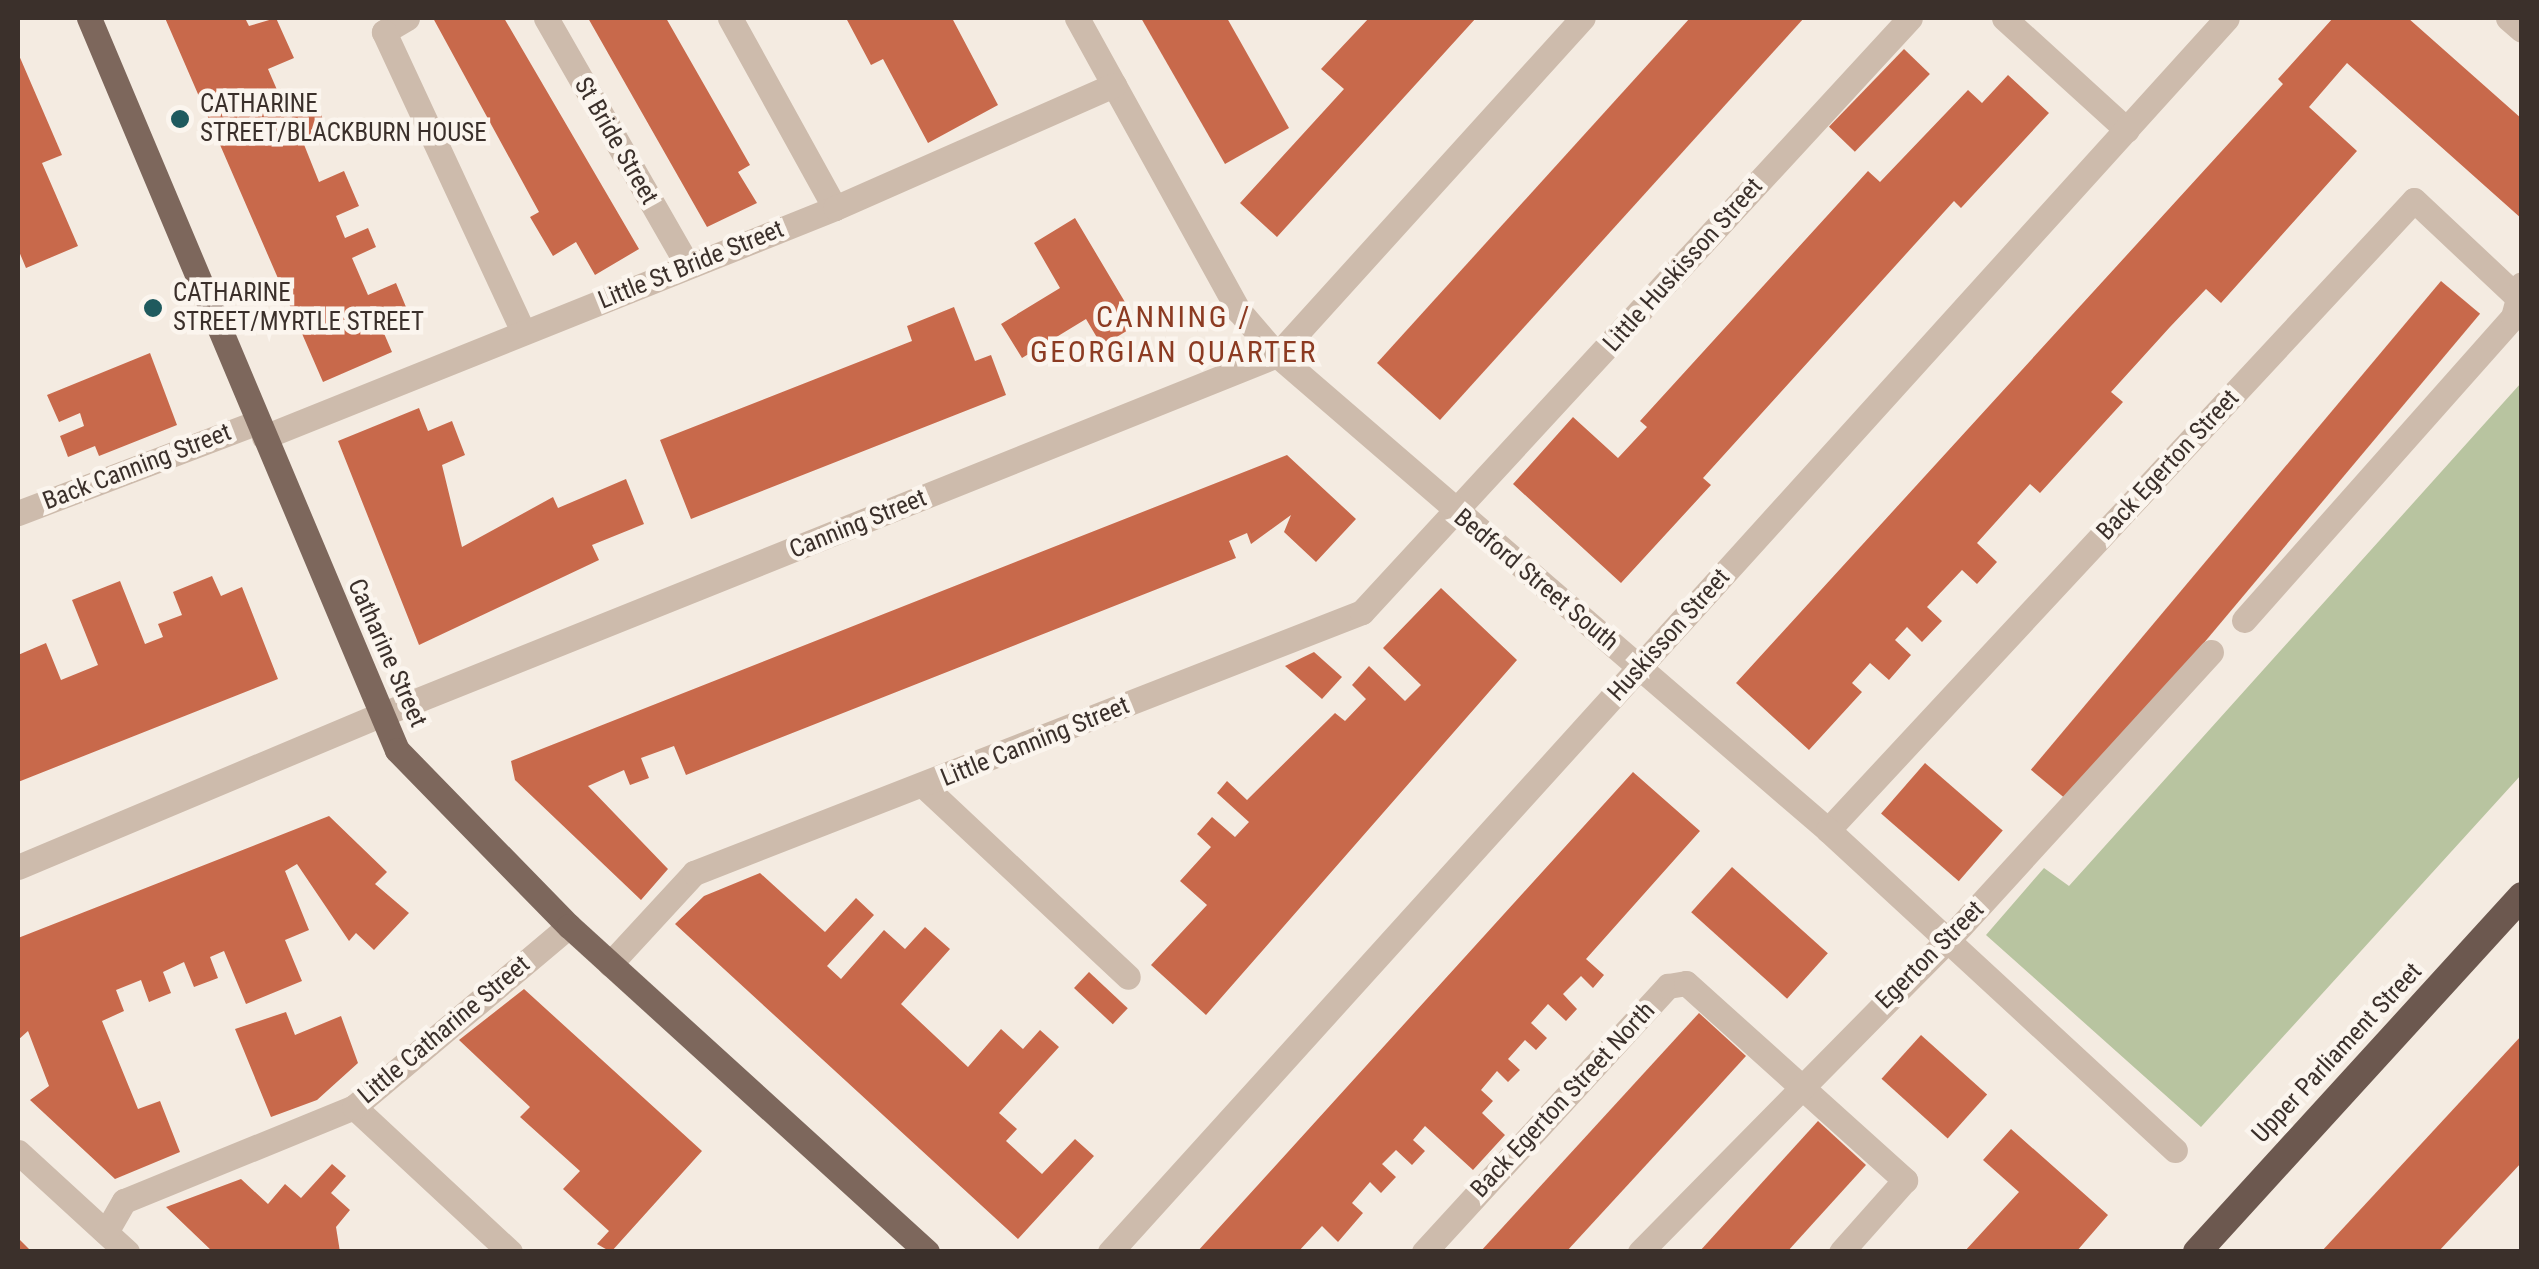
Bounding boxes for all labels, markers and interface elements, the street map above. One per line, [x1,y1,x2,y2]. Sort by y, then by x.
street label: St Bride Street [568,72,664,210]
place label: CATHARINE STREET/BLACKBURN HOUSE [200,90,487,149]
marker: CATHARINE STREET/BLACKBURN HOUSE [169,108,191,130]
street label: Little Huskisson Street [1597,172,1769,358]
street label: Little St Bride Street [594,214,788,316]
place label: CATHARINE STREET/MYRTLE STREET [173,279,424,338]
marker: CATHARINE STREET/MYRTLE STREET [142,297,164,319]
district label: CANNING / GEORGIAN QUARTER [1030,299,1318,370]
street label: Back Egerton Street [2091,384,2245,546]
street label: Back Canning Street [39,417,235,517]
street label: Canning Street [785,483,931,565]
street label: Bedford Street South [1448,503,1624,657]
street label: Huskisson Street [1602,563,1736,707]
street label: Catharine Street [341,574,433,732]
street label: Little Canning Street [936,691,1134,793]
street label: Egerton Street [1870,895,1990,1015]
street label: Little Catharine Street [352,950,536,1110]
street label: Upper Parliament Street [2246,957,2428,1149]
street label: Back Egerton Street North [1465,996,1661,1204]

